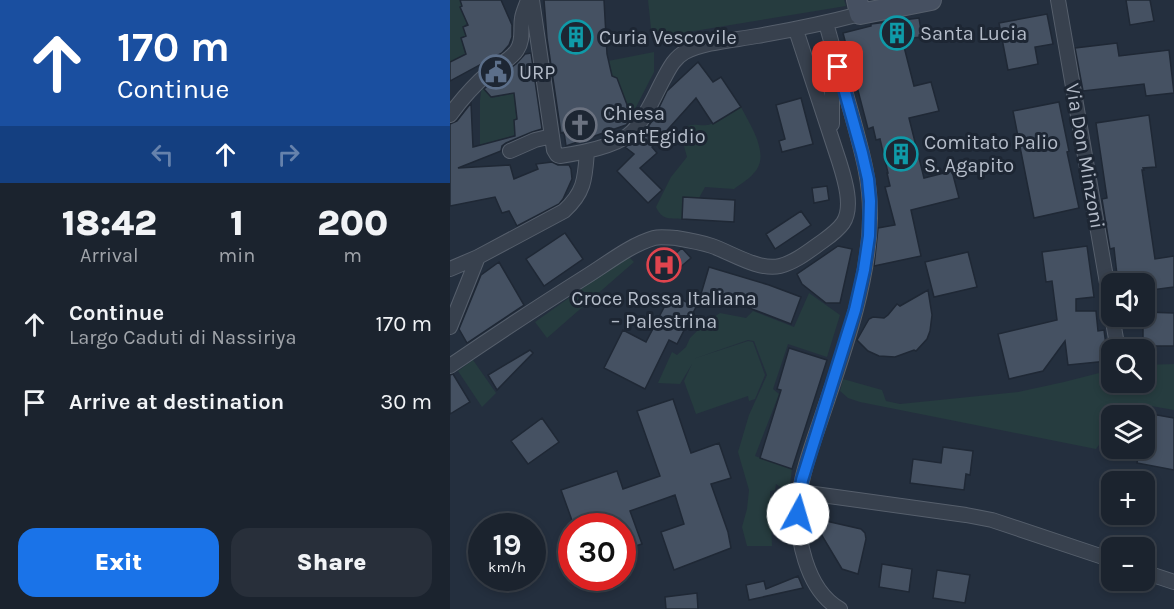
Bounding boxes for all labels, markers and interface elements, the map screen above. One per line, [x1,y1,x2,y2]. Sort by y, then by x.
building icon: Santa Lucia [879,15,915,51]
building icon: Curia Vescovile [558,19,594,55]
text: 170 m [117,22,230,72]
place label: Santa Lucia [920,22,1027,45]
icon: ahead [18,24,96,102]
place label: Curia Vescovile [599,26,737,49]
pin [812,41,863,92]
icon: arrive [821,50,854,83]
public building icon: URP [478,54,514,90]
place label: URP [519,61,555,84]
text: Continue [117,73,229,105]
street label: Via Don Minzoni [1061,81,1109,231]
place label: Chiesa Sant'Egidio [603,102,706,148]
church icon: Chiesa Sant'Egidio [562,107,598,143]
place label: Comitato Palio S. Agapito [924,131,1058,177]
building icon: Comitato Palio S. Agapito [883,136,919,172]
icon: left [146,138,179,171]
icon: ahead [209,138,242,171]
icon: right [272,138,305,171]
text: 18:42 [62,202,157,244]
text: 1 [230,202,244,244]
text: 200 [317,202,388,244]
text: Arrival [80,244,139,267]
text: min [219,244,255,267]
text: m [343,244,362,267]
hospital icon: Croce Rossa Italiana – Palestrina [646,247,682,283]
map controls [1101,273,1155,591]
button: sound [1101,273,1155,327]
place label: Croce Rossa Italiana – Palestrina [571,287,757,333]
text: Continue [69,300,164,326]
icon: ahead [18,308,51,341]
text: 170 m [376,311,432,337]
text: Largo Caduti di Nassiriya [69,326,296,349]
button: search [1101,339,1155,393]
icon: arrive [18,386,51,419]
text: Arrive at destination [69,389,284,415]
text: 30 m [380,389,432,415]
button: layers [1101,405,1155,459]
button: + [1101,471,1155,525]
position arrow [766,482,830,546]
speed limit sign: 30 [558,513,636,591]
text: 19 [492,527,521,563]
button: Exit [18,528,219,597]
button: Share [231,528,432,597]
button: − [1101,537,1155,591]
text: km/h [488,558,526,576]

